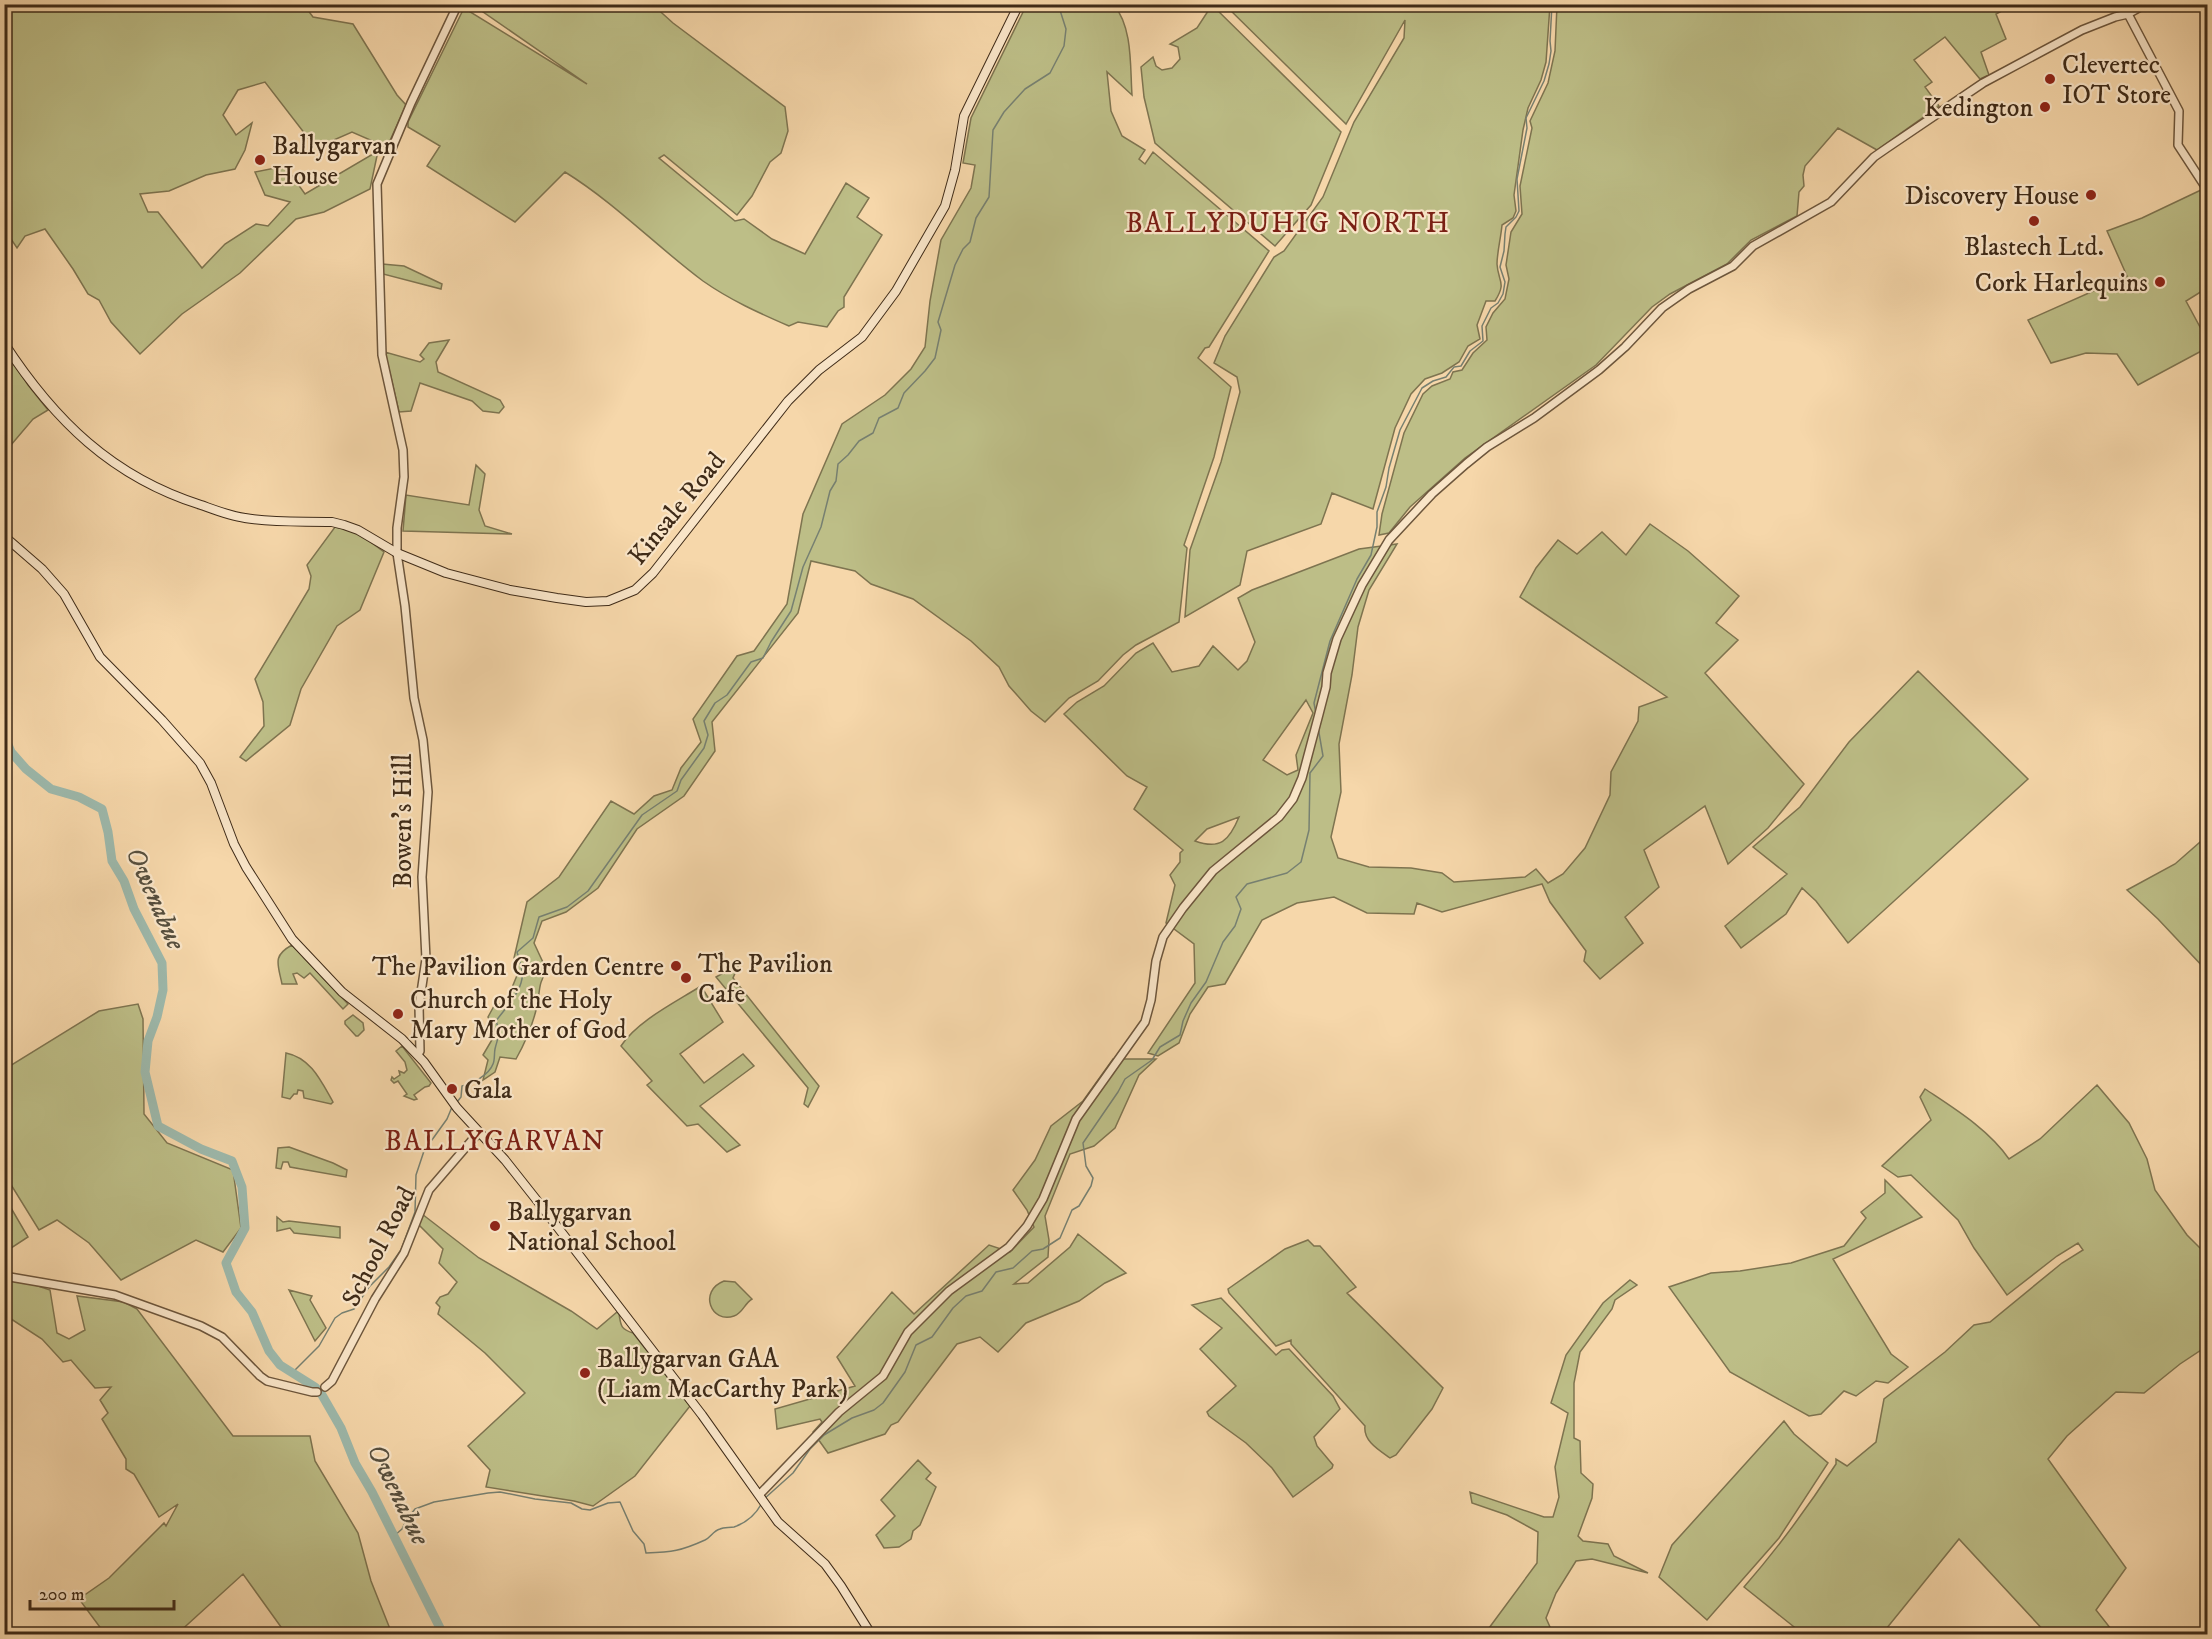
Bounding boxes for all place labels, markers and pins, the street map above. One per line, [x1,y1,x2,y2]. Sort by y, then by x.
place label: Clevertec IOT Store [2062,49,2171,112]
marker: Clevertec IOT Store [2043,72,2057,86]
place label: Kedington [1924,92,2033,125]
marker: Kedington [2038,100,2052,114]
place label: Ballygarvan House [272,130,397,193]
marker: Ballygarvan House [253,153,267,167]
place label: Discovery House [1905,180,2079,213]
marker: Discovery House [2084,188,2098,202]
marker: Blastech Ltd. [2027,214,2041,228]
place label: Blastech Ltd. [1964,231,2104,264]
place label: Cork Harlequins [1975,267,2148,300]
marker: Cork Harlequins [2153,275,2167,289]
place label: The Pavilion Cafe [698,948,833,1011]
place label: The Pavilion Garden Centre [372,951,664,984]
marker: The Pavilion Garden Centre [669,959,683,973]
marker: The Pavilion Cafe [679,971,693,985]
place label: Church of the Holy Mary Mother of God [410,984,627,1047]
marker: Church of the Holy Mary Mother of God [391,1007,405,1021]
place label: Gala [464,1074,512,1107]
marker: Gala [445,1082,459,1096]
place label: Ballygarvan National School [507,1196,676,1259]
marker: Ballygarvan National School [488,1219,502,1233]
place label: Ballygarvan GAA (Liam MacCarthy Park) [597,1343,848,1406]
marker: Ballygarvan GAA (Liam MacCarthy Park) [578,1366,592,1380]

